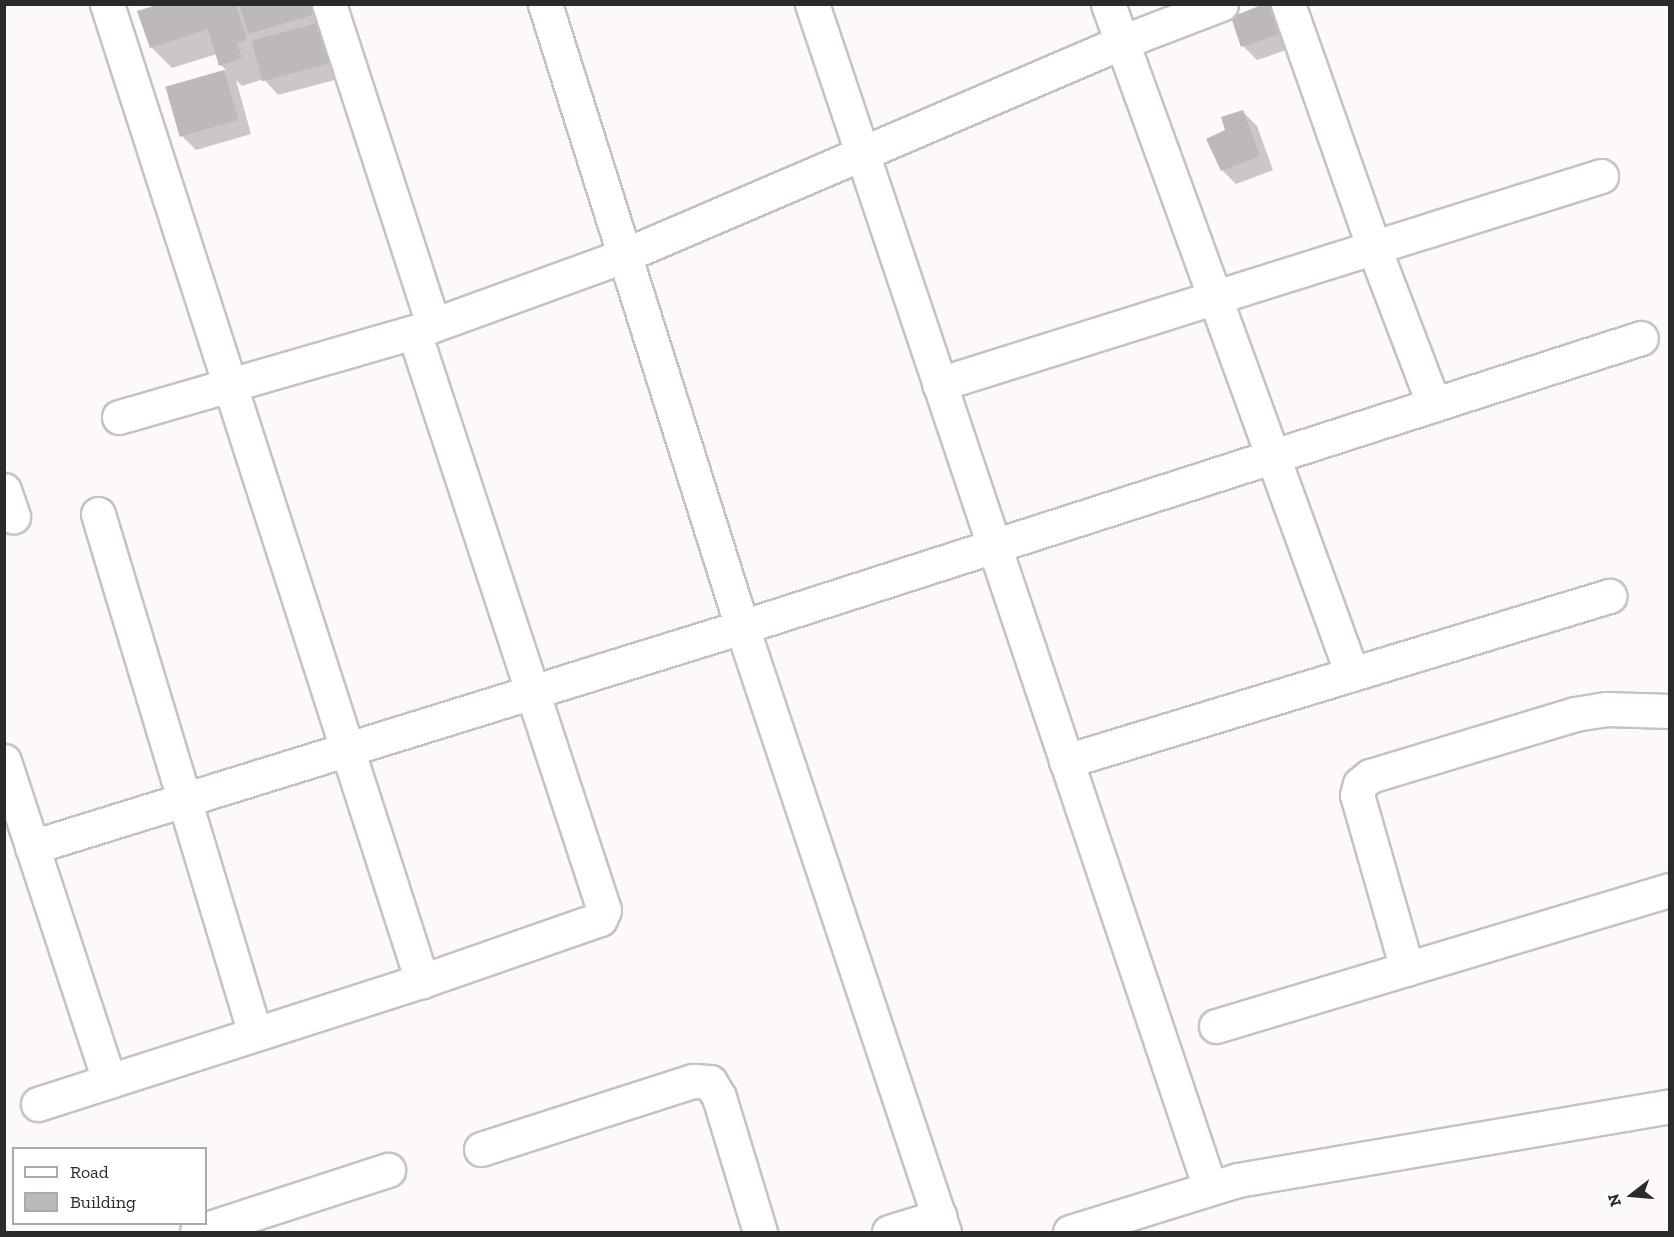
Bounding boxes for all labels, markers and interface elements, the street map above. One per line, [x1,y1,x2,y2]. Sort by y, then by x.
legend [12,1147,207,1225]
text: Road [70,1161,109,1183]
north arrow [1602,1165,1662,1225]
text: Building [70,1191,136,1213]
text: N [1603,1192,1625,1209]

